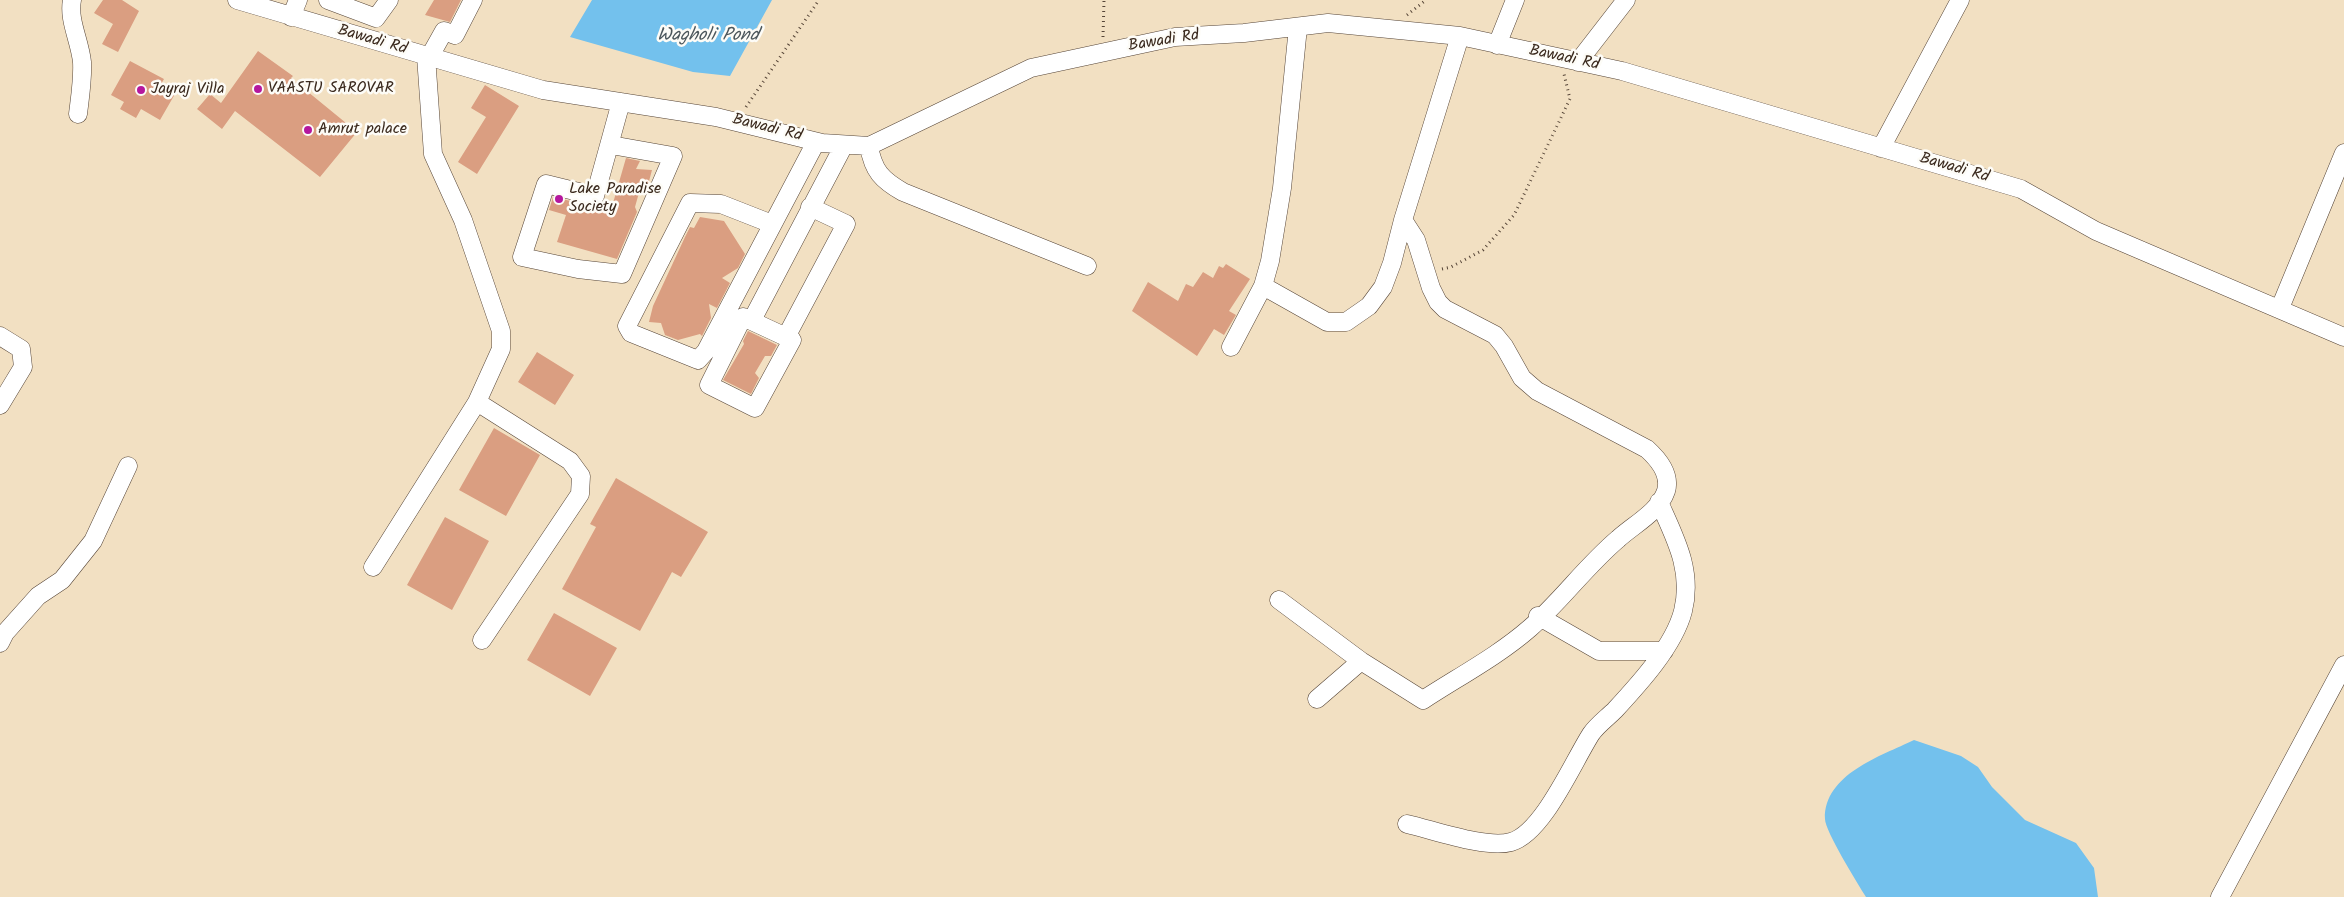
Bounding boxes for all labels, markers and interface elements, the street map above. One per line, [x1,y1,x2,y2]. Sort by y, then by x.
street label: Bawadi Rd [335,22,409,60]
water label: Wagholi Pond [657,26,759,48]
street label: Bawadi Rd [1127,27,1201,57]
street label: Bawadi Rd [1527,42,1601,76]
place label: VAASTU SAROVAR [268,79,394,99]
place label: Jayraj Villa [151,80,224,100]
marker: VAASTU SAROVAR [252,83,264,95]
marker: Jayraj Villa [135,84,147,96]
street label: Bawadi Rd [730,111,804,147]
place label: Amrut palace [318,120,407,140]
marker: Amrut palace [302,124,314,136]
street label: Bawadi Rd [1917,150,1991,188]
place label: Lake Paradise Society [569,180,661,218]
marker: Lake Paradise Society [553,193,565,205]

